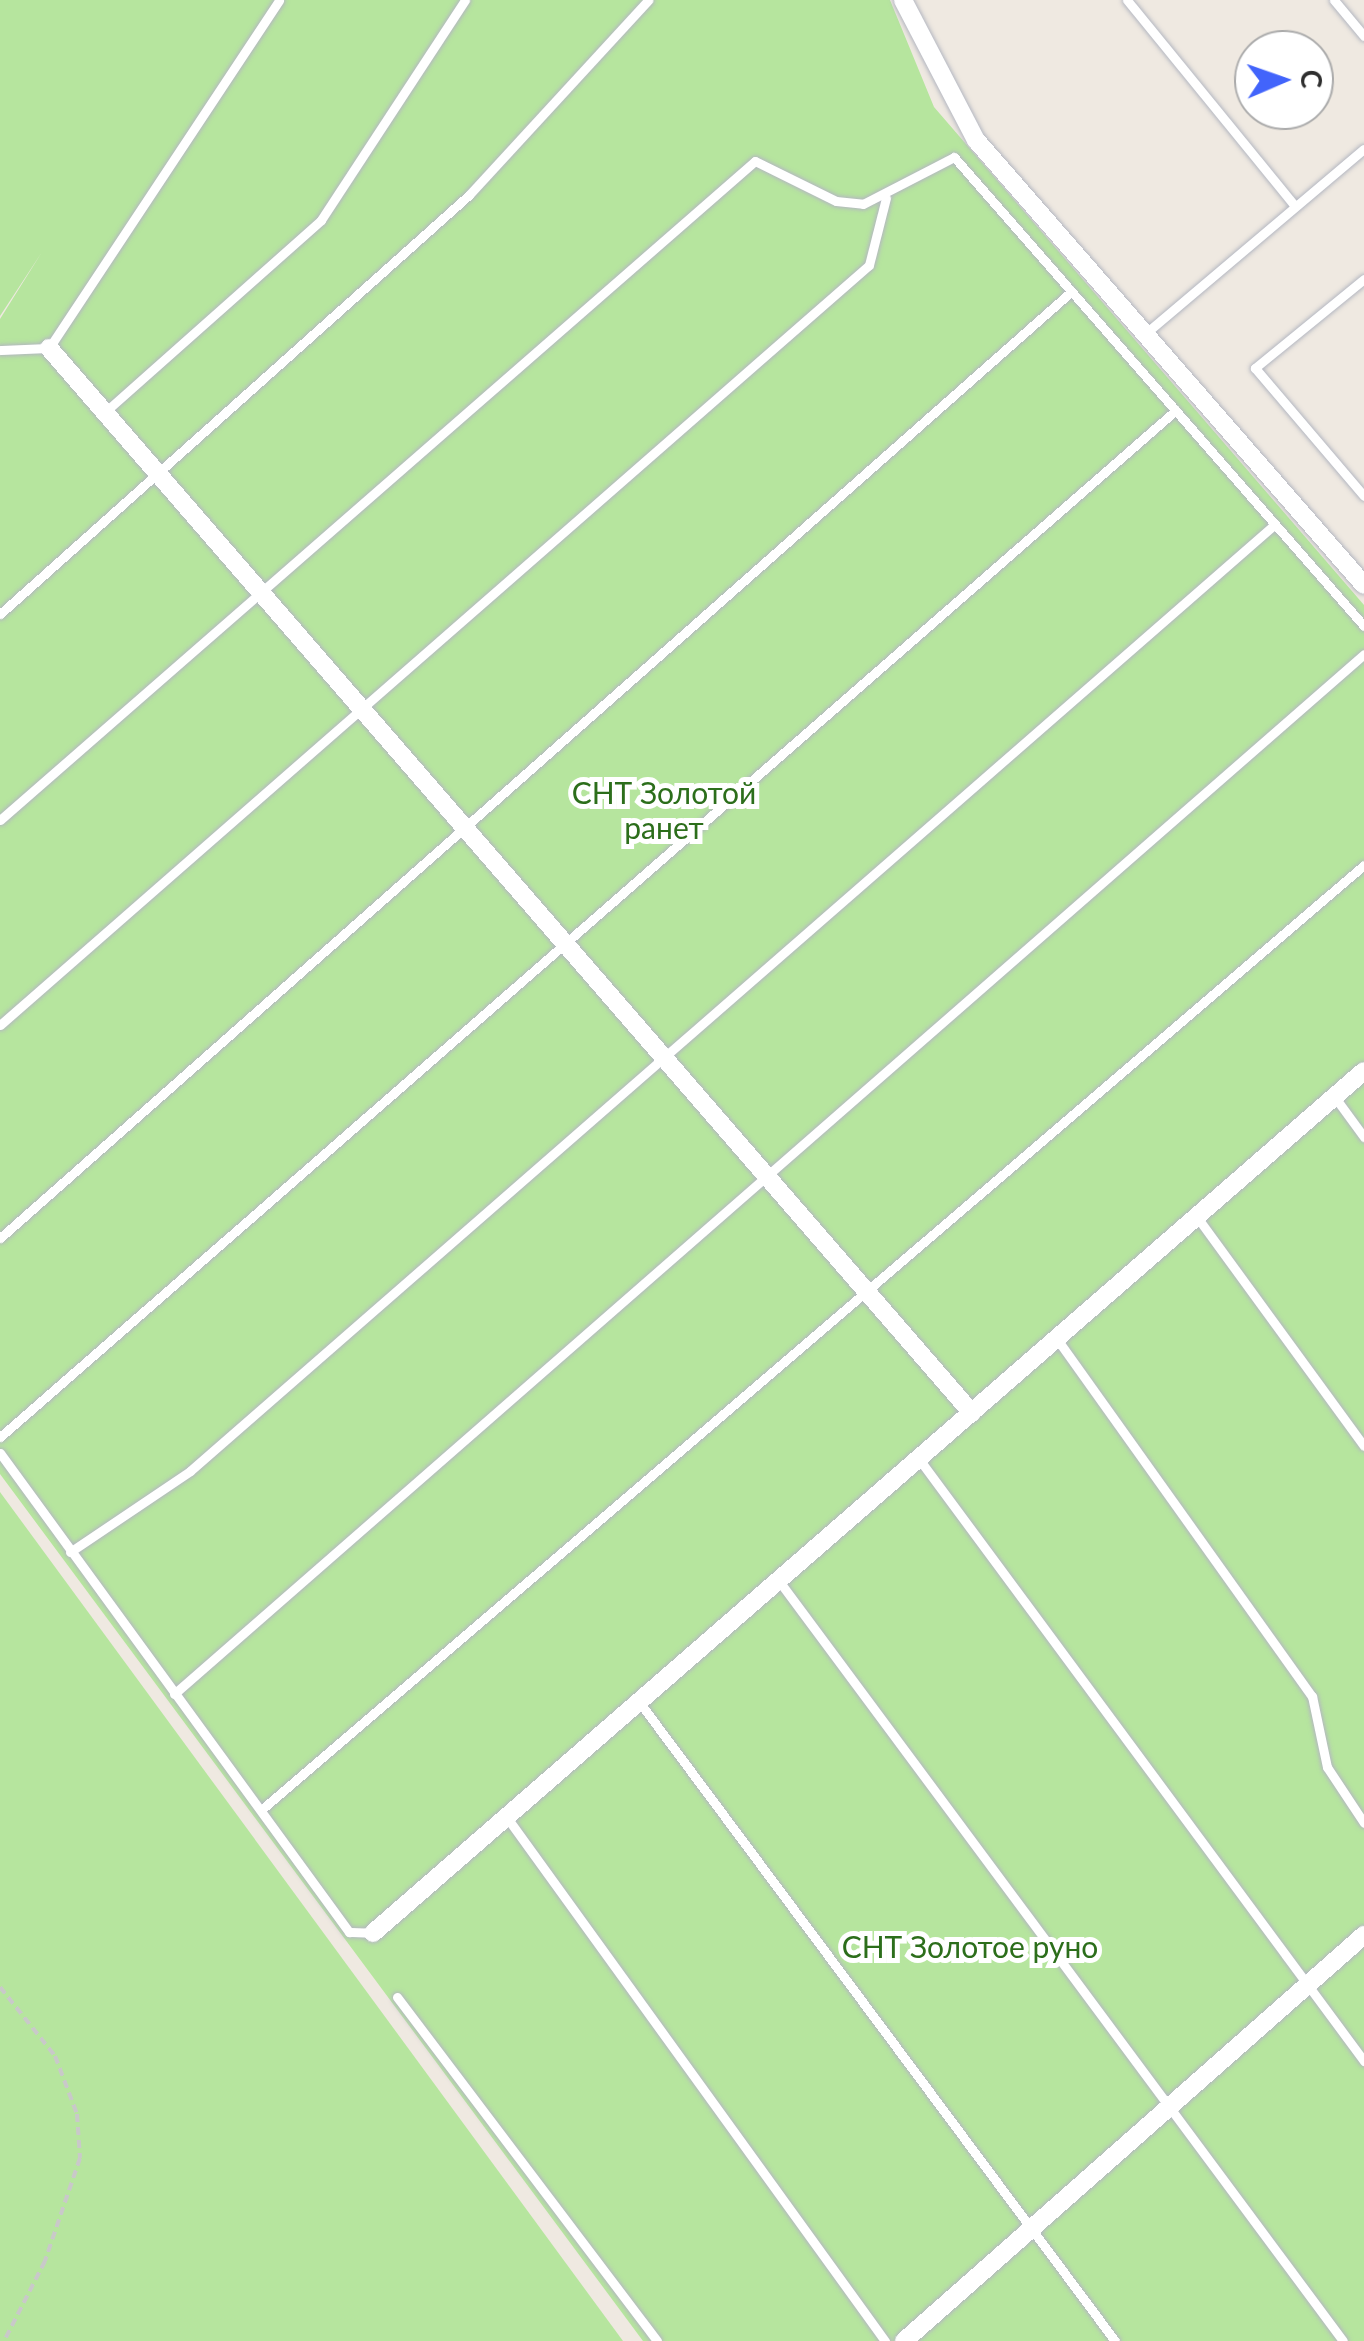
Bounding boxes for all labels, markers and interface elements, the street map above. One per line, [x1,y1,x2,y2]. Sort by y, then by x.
north arrow [1234,30,1334,130]
text: С [1295,69,1329,89]
park label: СНТ Золотой ранет [572,774,756,844]
park label: СНТ Золотое руно [842,1928,1098,1964]

